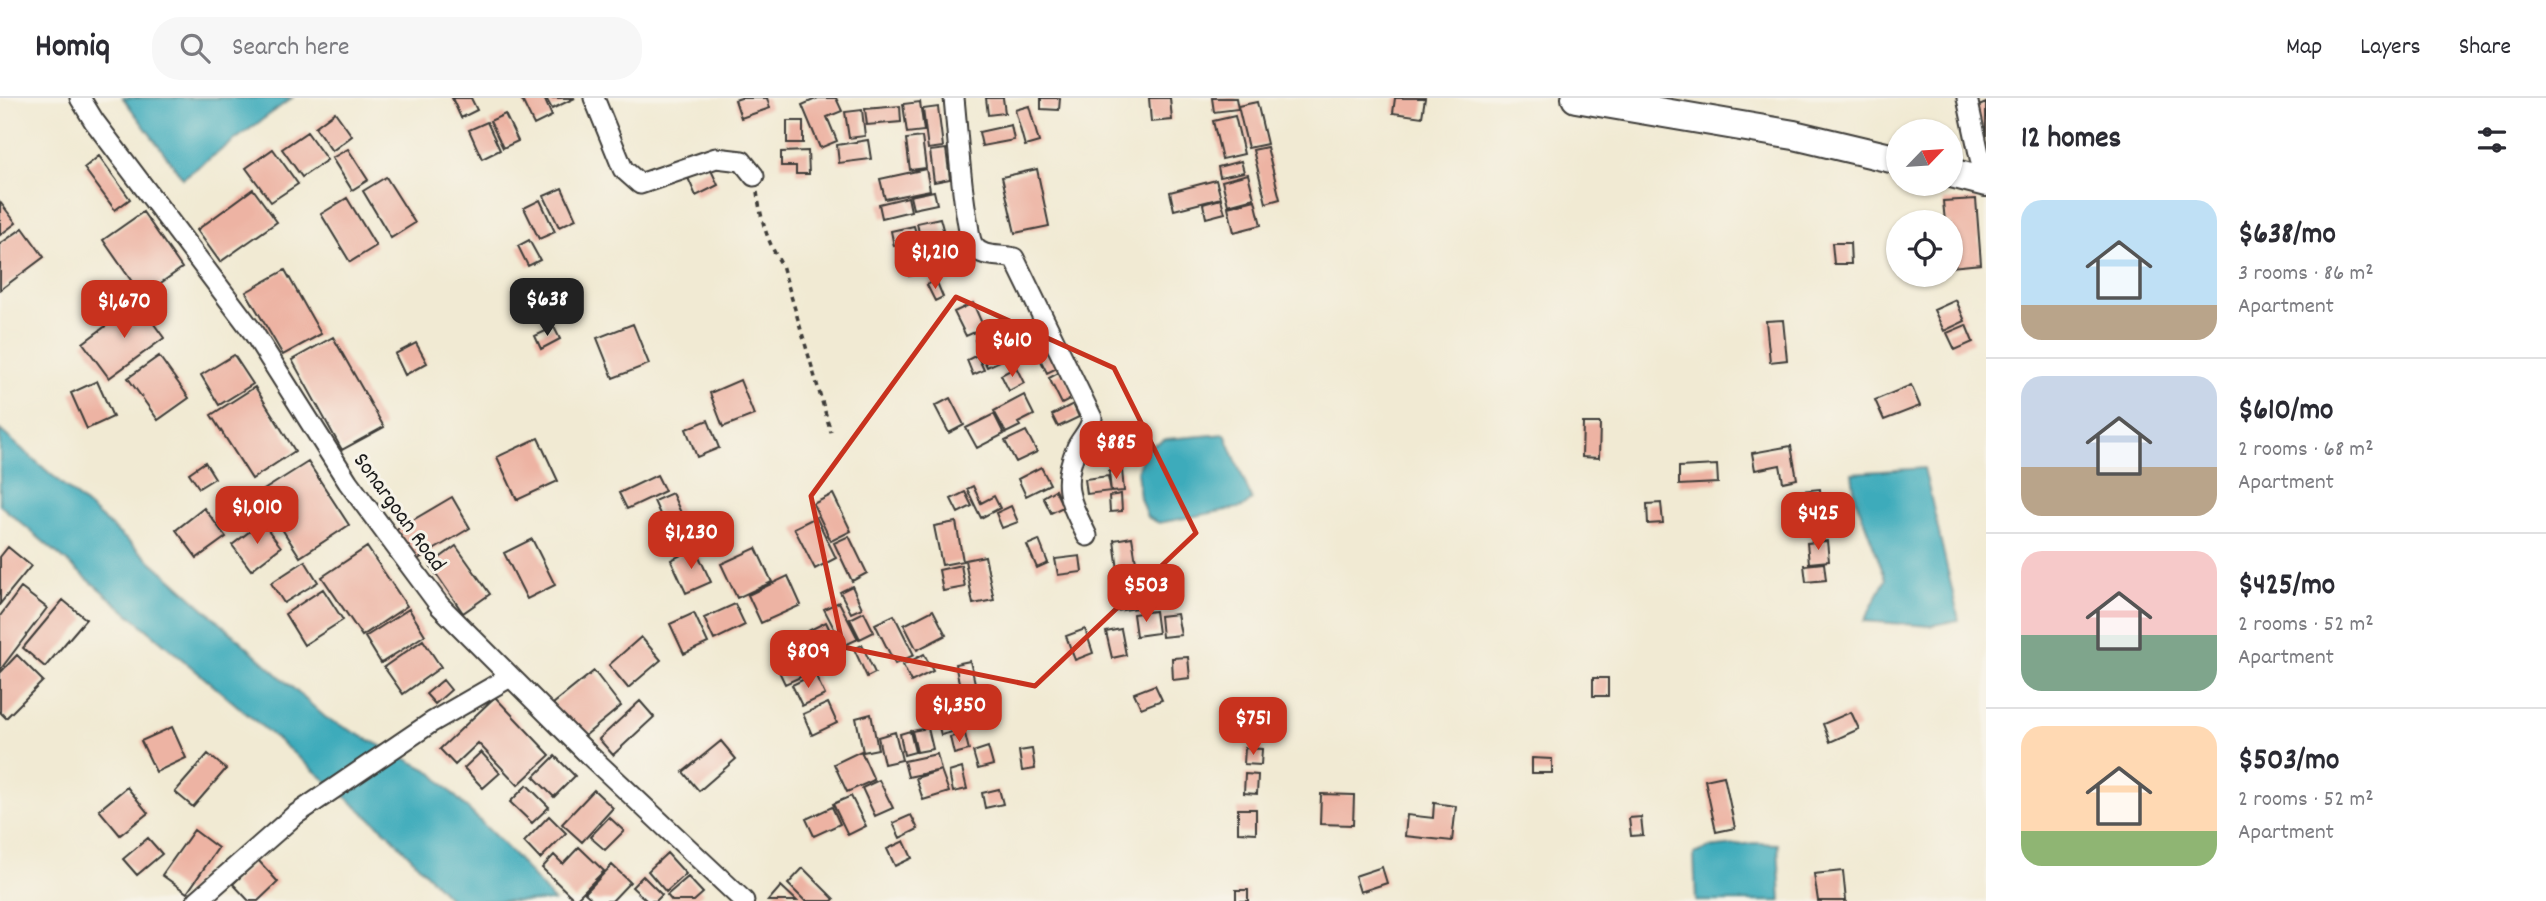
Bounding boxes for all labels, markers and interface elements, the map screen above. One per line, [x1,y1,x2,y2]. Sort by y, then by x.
search box [152,17,642,80]
text: Homiq [35,25,110,72]
icon: search [176,29,214,67]
text: Search here [232,30,349,67]
text: Map [2286,31,2322,65]
text: Layers [2360,31,2421,65]
text: Share [2459,31,2511,65]
north arrow [1886,119,1964,196]
map controls [1886,119,1963,287]
text: 12 homes [2021,119,2121,162]
icon: filters [2473,121,2511,159]
button: locate [1886,210,1963,287]
text: $638/mo [2238,215,2336,258]
icon: home [2077,228,2161,312]
pin: $1,210 [878,232,992,291]
text: $1,210 [911,237,959,270]
text: 3 rooms · 86 m² [2238,258,2374,291]
pin: $638 [506,278,588,338]
pin: $1,670 [67,280,181,340]
text: $638 [526,284,568,317]
text: $1,670 [97,286,151,319]
text: Apartment [2238,291,2334,324]
pin: $610 [971,320,1053,379]
text: $610 [992,325,1032,358]
text: $610/mo [2238,391,2333,434]
icon: home [2077,404,2161,488]
pin: $885 [1075,422,1157,481]
text: $885 [1096,427,1136,460]
text: 2 rooms · 68 m² [2238,434,2374,467]
street label: Sonargoan Road [344,447,453,580]
text: Apartment [2238,467,2334,500]
pin: $1,010 [200,486,314,546]
text: $1,010 [231,492,283,525]
pin: $425 [1777,492,1859,552]
text: $425 [1797,498,1839,531]
pin: $1,230 [634,512,748,571]
text: $1,230 [664,517,718,550]
pin: $503 [1105,564,1187,624]
text: $425/mo [2238,566,2335,609]
text: $503 [1123,570,1169,603]
icon: home [2077,579,2161,663]
text: 2 rooms · 52 m² [2238,609,2374,642]
pin: $809 [767,630,849,690]
text: $809 [786,636,830,669]
text: Apartment [2238,642,2334,675]
pin: $1,350 [902,684,1016,744]
text: $1,350 [932,690,986,723]
pin: $751 [1212,698,1294,757]
text: $751 [1235,703,1271,736]
text: $503/mo [2238,741,2339,784]
icon: home [2077,754,2161,838]
text: 2 rooms · 52 m² [2238,784,2374,817]
text: Apartment [2238,817,2334,850]

